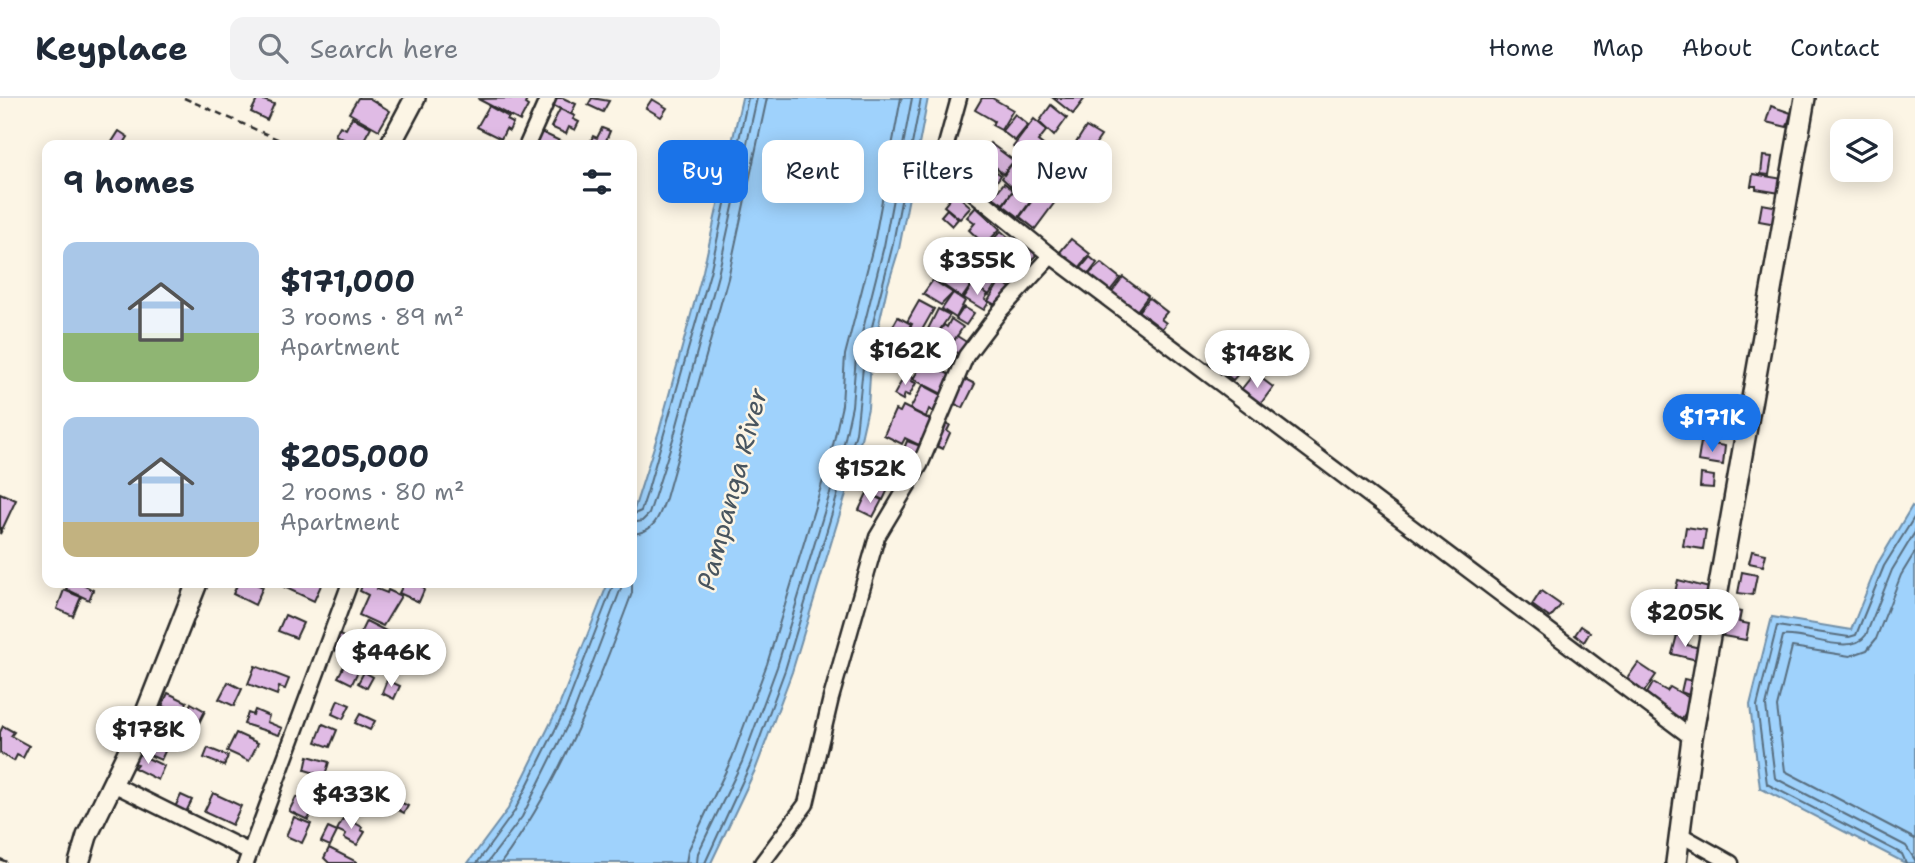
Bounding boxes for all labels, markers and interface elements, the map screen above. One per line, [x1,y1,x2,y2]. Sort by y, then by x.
search box [230,17,720,80]
text: Keyplace [35,26,188,71]
icon: search [254,29,292,67]
text: Search here [310,31,458,66]
text: Home [1488,32,1554,64]
text: Map [1592,32,1644,64]
text: About [1682,32,1752,64]
text: Contact [1790,32,1880,64]
map controls [1830,119,1893,182]
button: layers [1830,119,1893,182]
chip: Buy [658,140,748,203]
chip: Rent [762,140,864,203]
chip: Filters [878,140,998,203]
chip: New [1012,140,1112,203]
text: 9 homes [63,162,195,203]
icon: filters [578,163,616,201]
pin: $355K [928,238,1026,297]
text: $355K [939,245,1015,275]
text: $171,000 [280,261,415,302]
icon: home [119,270,203,354]
text: 3 rooms · 89 m² [280,302,464,332]
pin: $162K [856,328,954,387]
pin: $148K [1208,330,1306,390]
text: Apartment [280,332,400,362]
text: $162K [869,335,941,365]
text: $148K [1221,338,1293,368]
water label: Pampanga River [688,384,775,594]
pin: $171K [1663,394,1761,454]
text: $171K [1679,402,1745,432]
text: $205,000 [280,436,429,477]
icon: home [119,445,203,529]
pin: $152K [821,446,919,505]
text: $152K [835,453,905,483]
text: 2 rooms · 80 m² [280,477,465,507]
text: Apartment [280,507,400,537]
pin: $205K [1636,589,1734,649]
text: $205K [1646,597,1724,627]
pin: $446K [342,630,440,689]
text: $446K [351,637,431,667]
pin: $178K [99,706,197,766]
text: $178K [112,714,184,744]
pin: $433K [302,772,400,831]
text: $433K [312,779,390,809]

